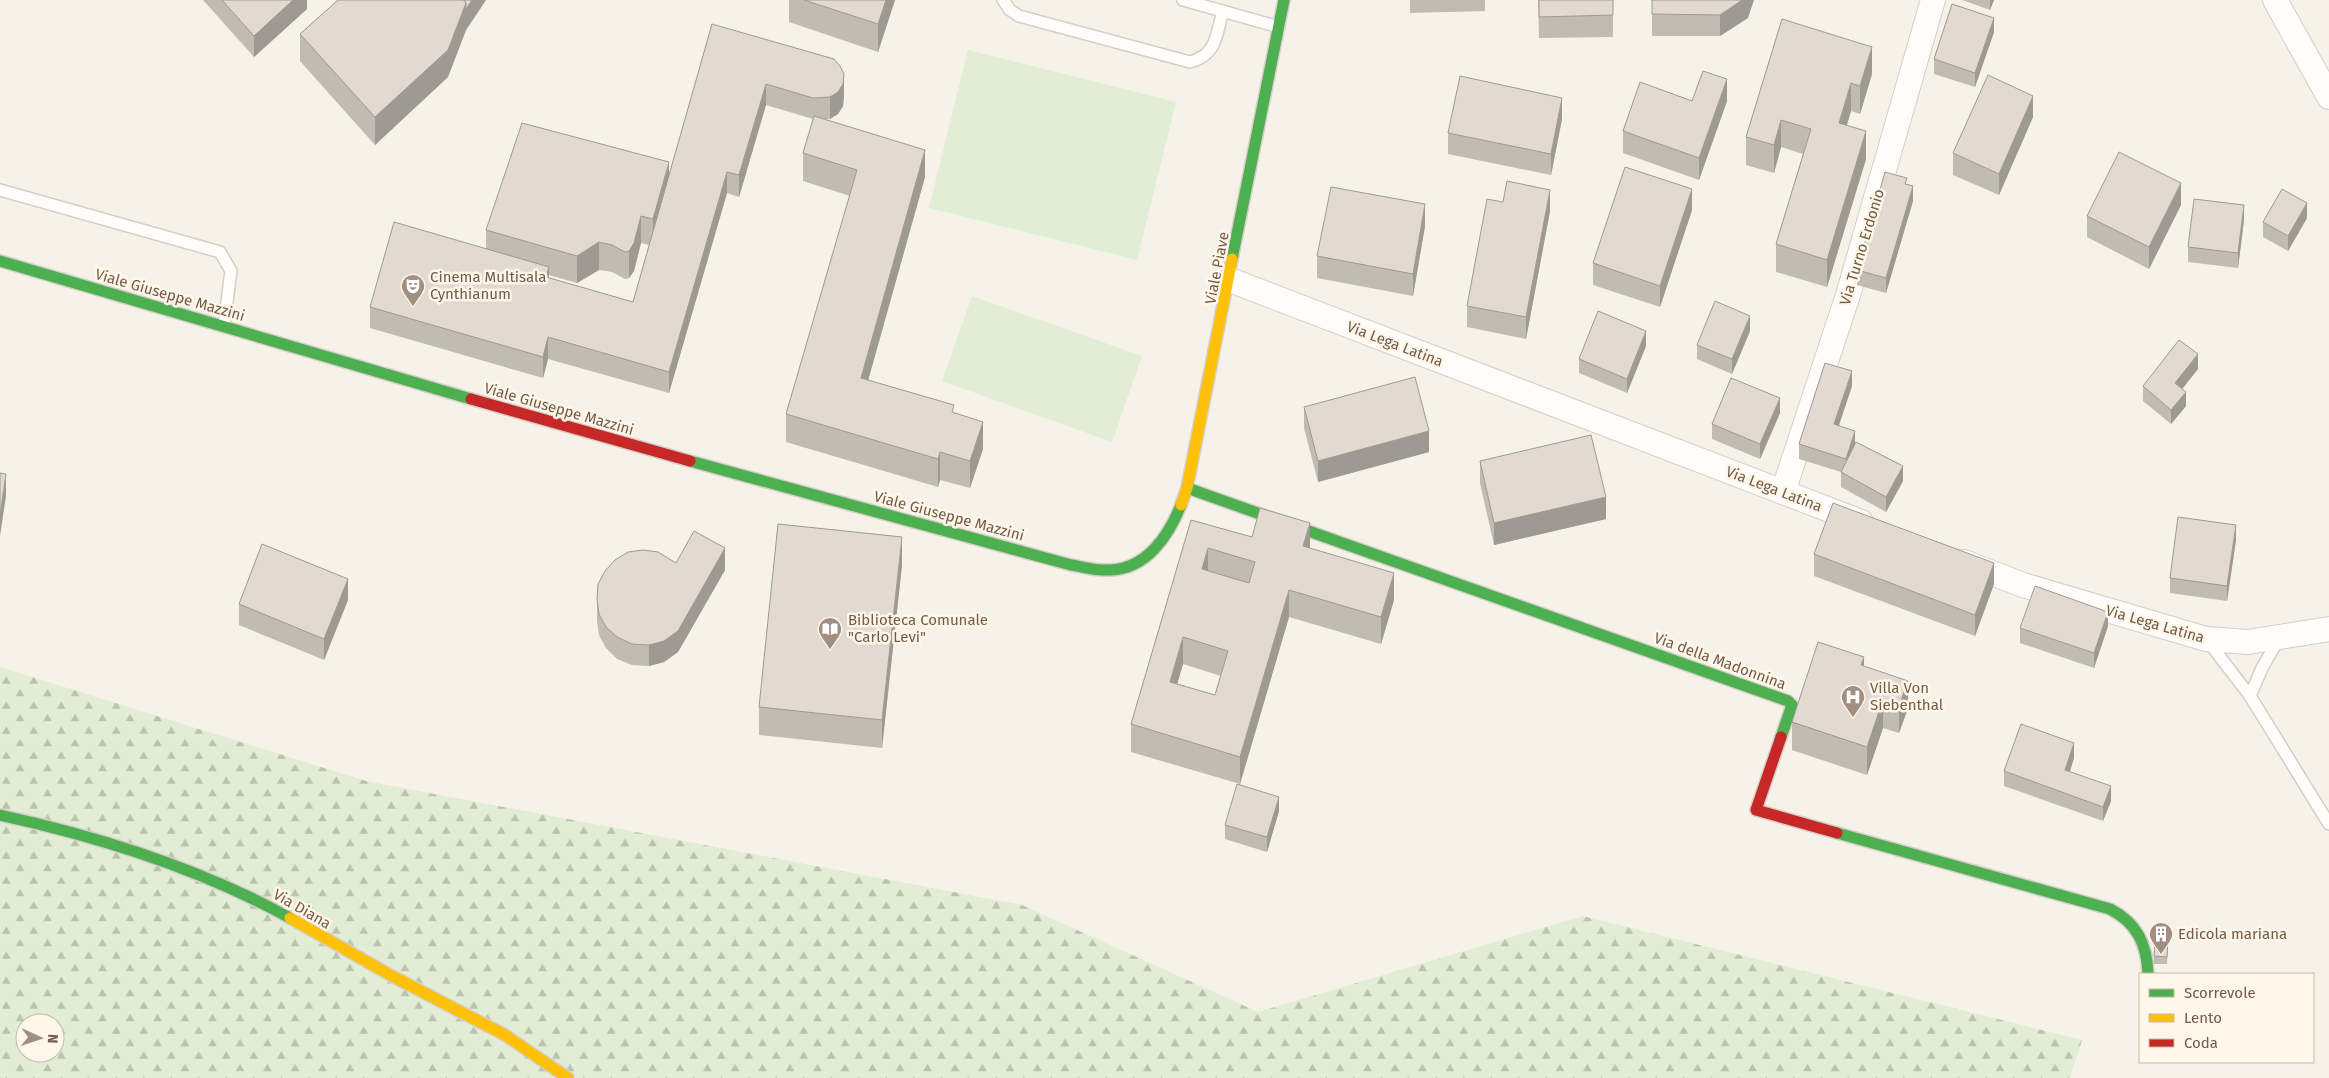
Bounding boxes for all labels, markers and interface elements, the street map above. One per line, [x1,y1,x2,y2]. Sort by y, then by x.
street label: Via Turno Erdonio [1836,187,1888,307]
street label: Viale Piave [1201,230,1233,306]
street label: Viale Giuseppe Mazzini [93,265,247,325]
place label: Cinema Multisala Cynthianum [430,268,546,303]
theatre icon: Cinema Multisala Cynthianum [400,273,426,307]
street label: Via Lega Latina [1344,317,1446,371]
street label: Viale Giuseppe Mazzini [482,379,636,439]
street label: Via Lega Latina [1723,462,1825,516]
street label: Viale Giuseppe Mazzini [872,487,1026,545]
street label: Via Lega Latina [2104,601,2206,647]
place label: Biblioteca Comunale "Carlo Levi" [848,611,988,646]
library icon: Biblioteca Comunale "Carlo Levi" [817,616,843,650]
street label: Via della Madonnina [1652,629,1788,693]
place label: Villa Von Siebenthal [1870,679,1944,714]
hospital icon: Villa Von Siebenthal [1840,684,1866,718]
street label: Via Diana [270,885,334,933]
building icon: Edicola mariana [2148,921,2174,955]
place label: Edicola mariana [2178,925,2287,943]
legend [2139,973,2314,1063]
text: Scorrevole [2184,984,2256,1002]
text: Lento [2184,1009,2222,1027]
north arrow [15,1013,65,1063]
text: N [44,1034,61,1044]
text: Coda [2184,1034,2218,1052]

